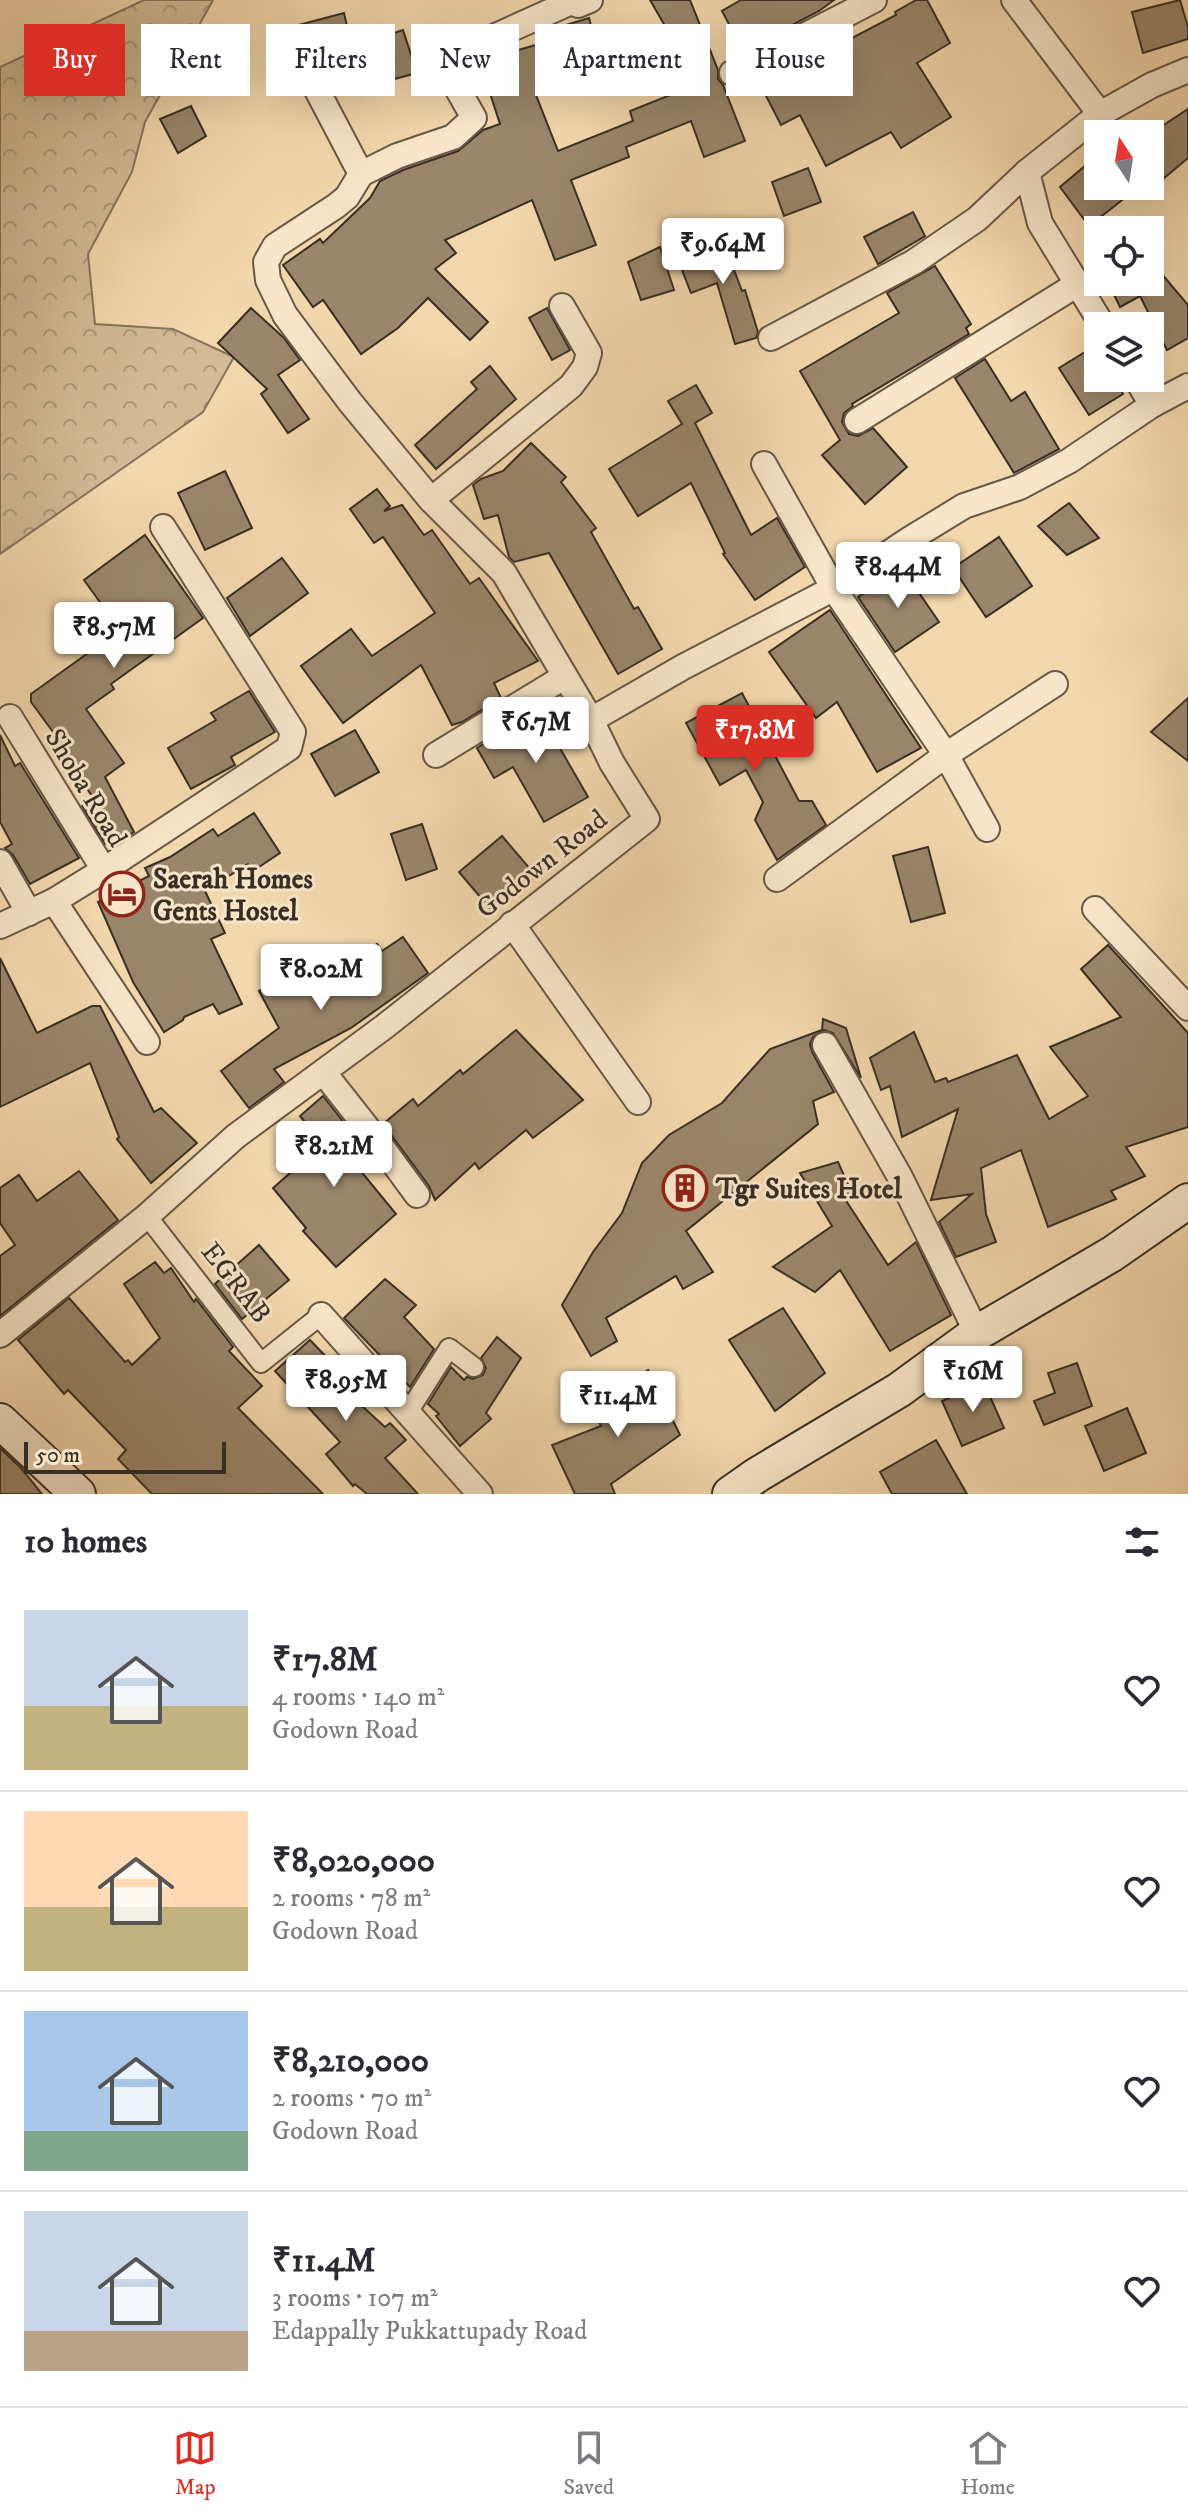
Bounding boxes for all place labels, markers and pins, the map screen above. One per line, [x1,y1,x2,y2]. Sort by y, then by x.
pin: ₹9.64M [658,218,788,286]
pin: ₹8.44M [833,542,963,610]
pin: ₹8.57M [49,602,179,670]
pin: ₹6.7M [480,697,592,765]
pin: ₹17.8M [690,705,820,773]
place label: Saerah Homes Gents Hostel [153,862,313,929]
hotel icon: Saerah Homes Gents Hostel [98,870,146,918]
pin: ₹8.02M [256,944,386,1012]
pin: ₹8.21M [269,1121,399,1189]
building icon: Tgr Suites Hotel [661,1164,709,1212]
place label: Tgr Suites Hotel [715,1172,902,1207]
pin: ₹16M [926,1346,1020,1414]
pin: ₹8.95M [281,1355,411,1423]
pin: ₹11.4M [553,1371,683,1439]

